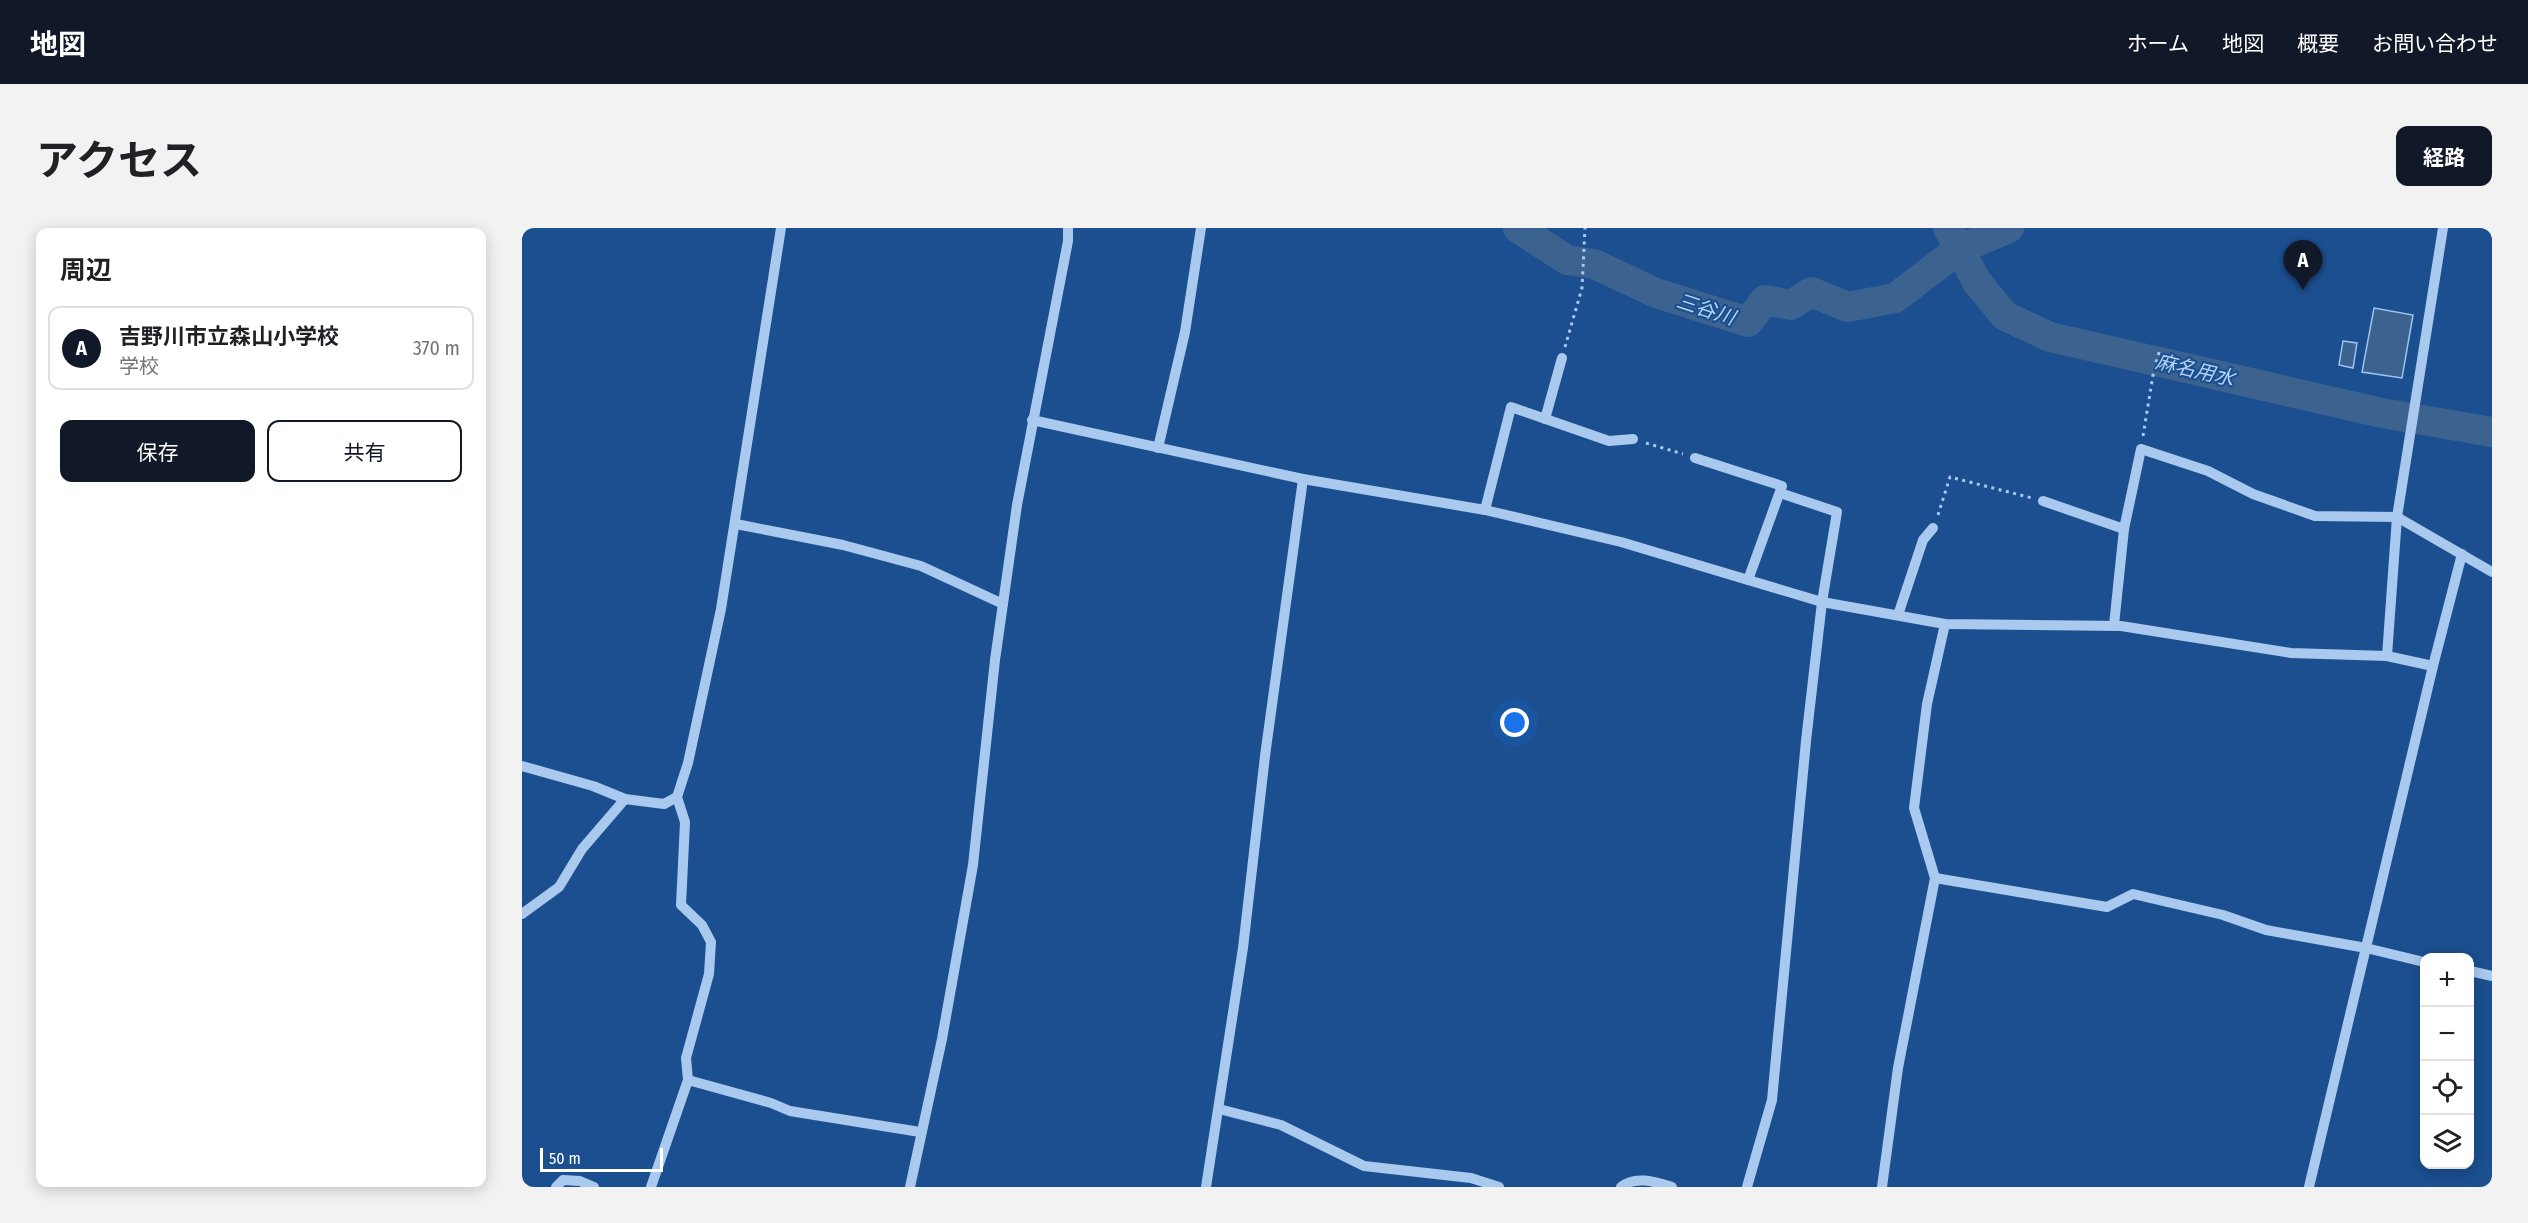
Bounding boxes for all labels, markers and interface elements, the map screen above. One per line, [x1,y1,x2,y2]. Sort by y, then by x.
text: 地図 [30,28,86,61]
text: ホーム [2127,31,2189,57]
text: 地図 [2222,31,2264,57]
text: 概要 [2297,31,2339,57]
text: お問い合わせ [2372,31,2498,57]
button: 経路 [2396,126,2492,186]
text: アクセス [36,136,202,186]
pin: A [2284,241,2322,290]
text: 周辺 [60,255,112,286]
water label: 三谷川 [1674,288,1740,330]
text: 吉野川市立森山小学校 [119,323,339,350]
text: A [76,336,87,360]
text: 370 m [413,336,460,360]
water label: 麻名用水 [2153,349,2239,391]
text: 学校 [119,354,159,378]
button: 保存 [60,420,255,482]
button: 共有 [267,420,462,482]
your location [1500,708,1529,737]
map controls [2420,953,2474,1169]
button: + [2420,953,2474,1007]
button: − [2420,1007,2474,1061]
button: locate [2420,1061,2474,1115]
button: layers [2420,1115,2474,1169]
scale bar [540,1145,663,1172]
text: 50 m [549,1149,581,1168]

